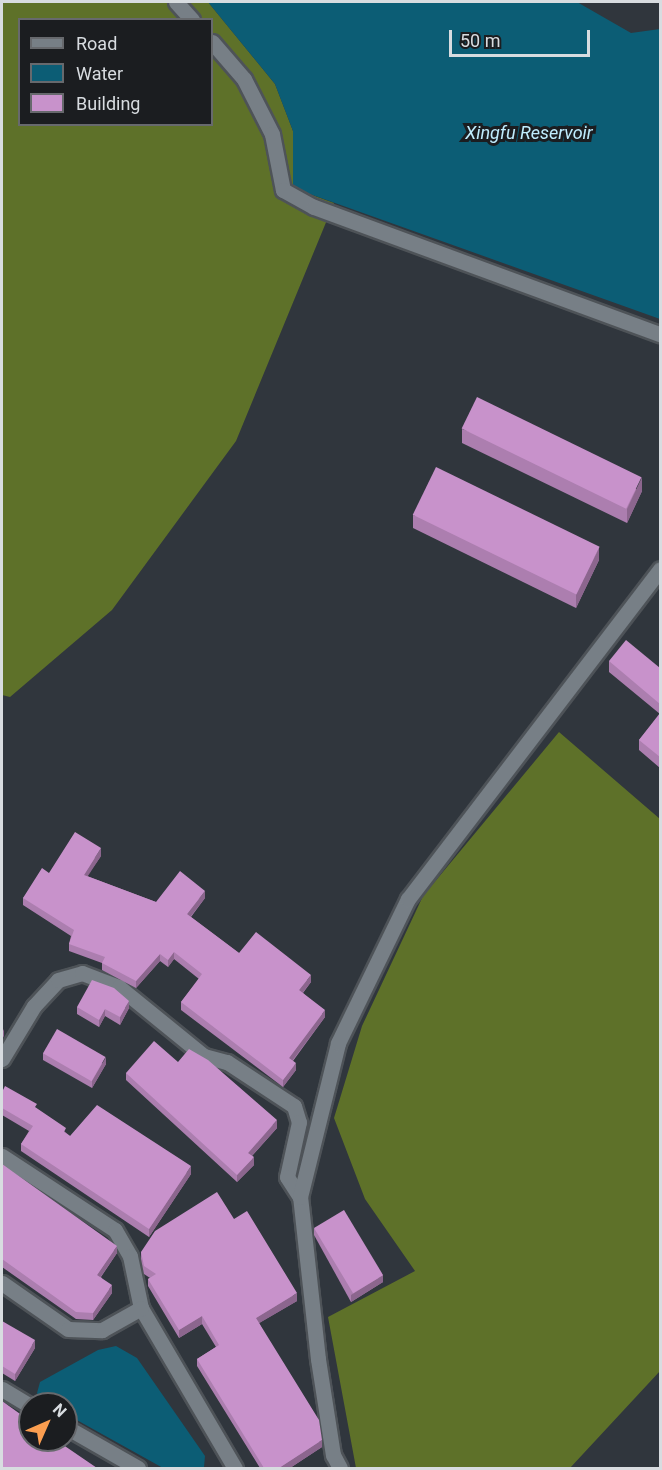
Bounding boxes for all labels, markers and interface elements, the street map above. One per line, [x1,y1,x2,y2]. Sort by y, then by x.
legend [18,18,213,126]
scale bar [452,18,593,56]
text: 50 m [460,30,500,51]
text: Road [76,33,117,54]
text: Water [76,63,123,84]
text: Building [76,93,140,114]
water label: Xingfu Reservoir [465,122,593,144]
north arrow [18,1392,78,1452]
text: N [49,1400,70,1421]

